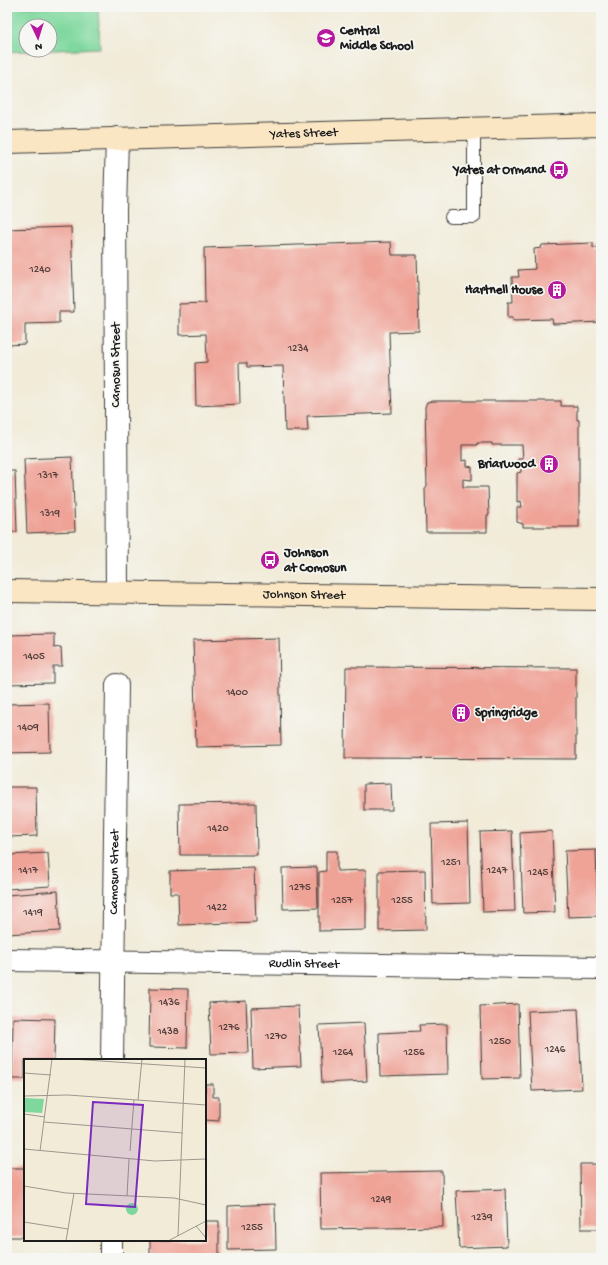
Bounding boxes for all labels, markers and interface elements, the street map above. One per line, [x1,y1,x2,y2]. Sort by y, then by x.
north arrow [18,18,58,58]
place label: Central Middle School [339,24,414,54]
school or university icon: Central Middle School [315,27,337,49]
text: N [35,40,43,52]
street label: Yates Street [269,125,340,142]
bus stop icon: Yates at Ormand [548,159,570,181]
place label: Yates at Ormand [452,163,546,178]
house number: 1240 [28,264,51,276]
building icon: Hartnell House [546,279,568,301]
place label: Hartnell House [465,283,544,298]
street label: Camosun Street [109,321,124,408]
house number: 1234 [287,343,309,355]
building icon: Briarwood [538,453,560,475]
place label: Briarwood [477,457,536,472]
house number: 1317 [37,470,58,482]
house number: 1319 [39,508,61,520]
place label: Johnson at Comosun [283,546,347,576]
bus stop icon: Johnson at Comosun [259,549,281,571]
street label: Johnson Street [263,587,347,603]
house number: 1405 [22,651,45,663]
house number: 1400 [225,687,248,699]
building icon: Springridge [450,702,472,724]
place label: Springridge [475,706,539,722]
house number: 1409 [16,722,39,734]
house number: 1420 [206,823,229,835]
street label: Camosun Street [106,828,123,915]
house number: 1251 [440,857,461,869]
house number: 1417 [17,865,38,877]
house number: 1247 [486,865,508,877]
house number: 1245 [527,867,549,879]
house number: 1275 [288,882,311,894]
house number: 1257 [330,895,353,907]
house number: 1255 [390,895,413,907]
house number: 1422 [206,902,228,914]
house number: 1419 [22,907,43,919]
street label: Rudlin Street [269,956,341,972]
house number: 1436 [158,997,180,1009]
house number: 1276 [217,1022,240,1034]
house number: 1438 [156,1026,179,1038]
house number: 1270 [264,1031,287,1043]
house number: 1250 [488,1036,511,1048]
house number: 1246 [544,1044,566,1056]
house number: 1264 [332,1047,354,1059]
house number: 1256 [402,1047,425,1059]
inset map [24,1059,206,1241]
house number: 1249 [370,1194,392,1206]
house number: 1239 [470,1212,493,1224]
house number: 1255 [240,1222,263,1234]

